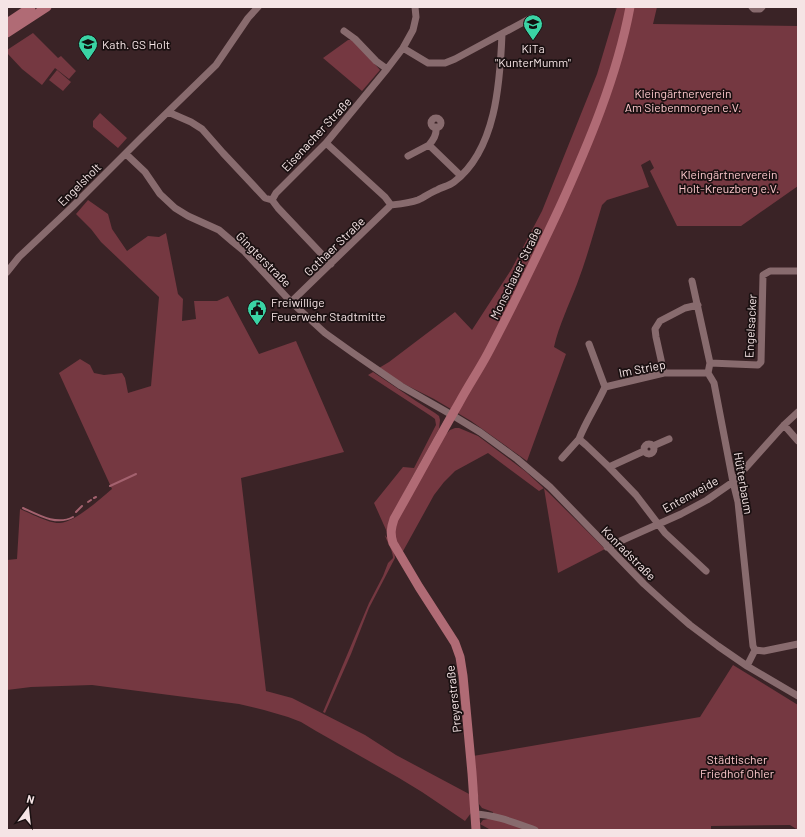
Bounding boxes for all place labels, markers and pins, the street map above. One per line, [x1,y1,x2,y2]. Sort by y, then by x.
school or university icon: KiTa "KunterMumm" [522,13,544,41]
school or university icon: Kath. GS Holt [77,33,99,61]
place label: Kath. GS Holt [102,37,170,51]
place label: KiTa "KunterMumm" [495,41,571,69]
place label: Freiwillige Feuerwehr Stadtmitte [271,295,386,323]
public building icon: Freiwillige Feuerwehr Stadtmitte [246,298,268,326]

